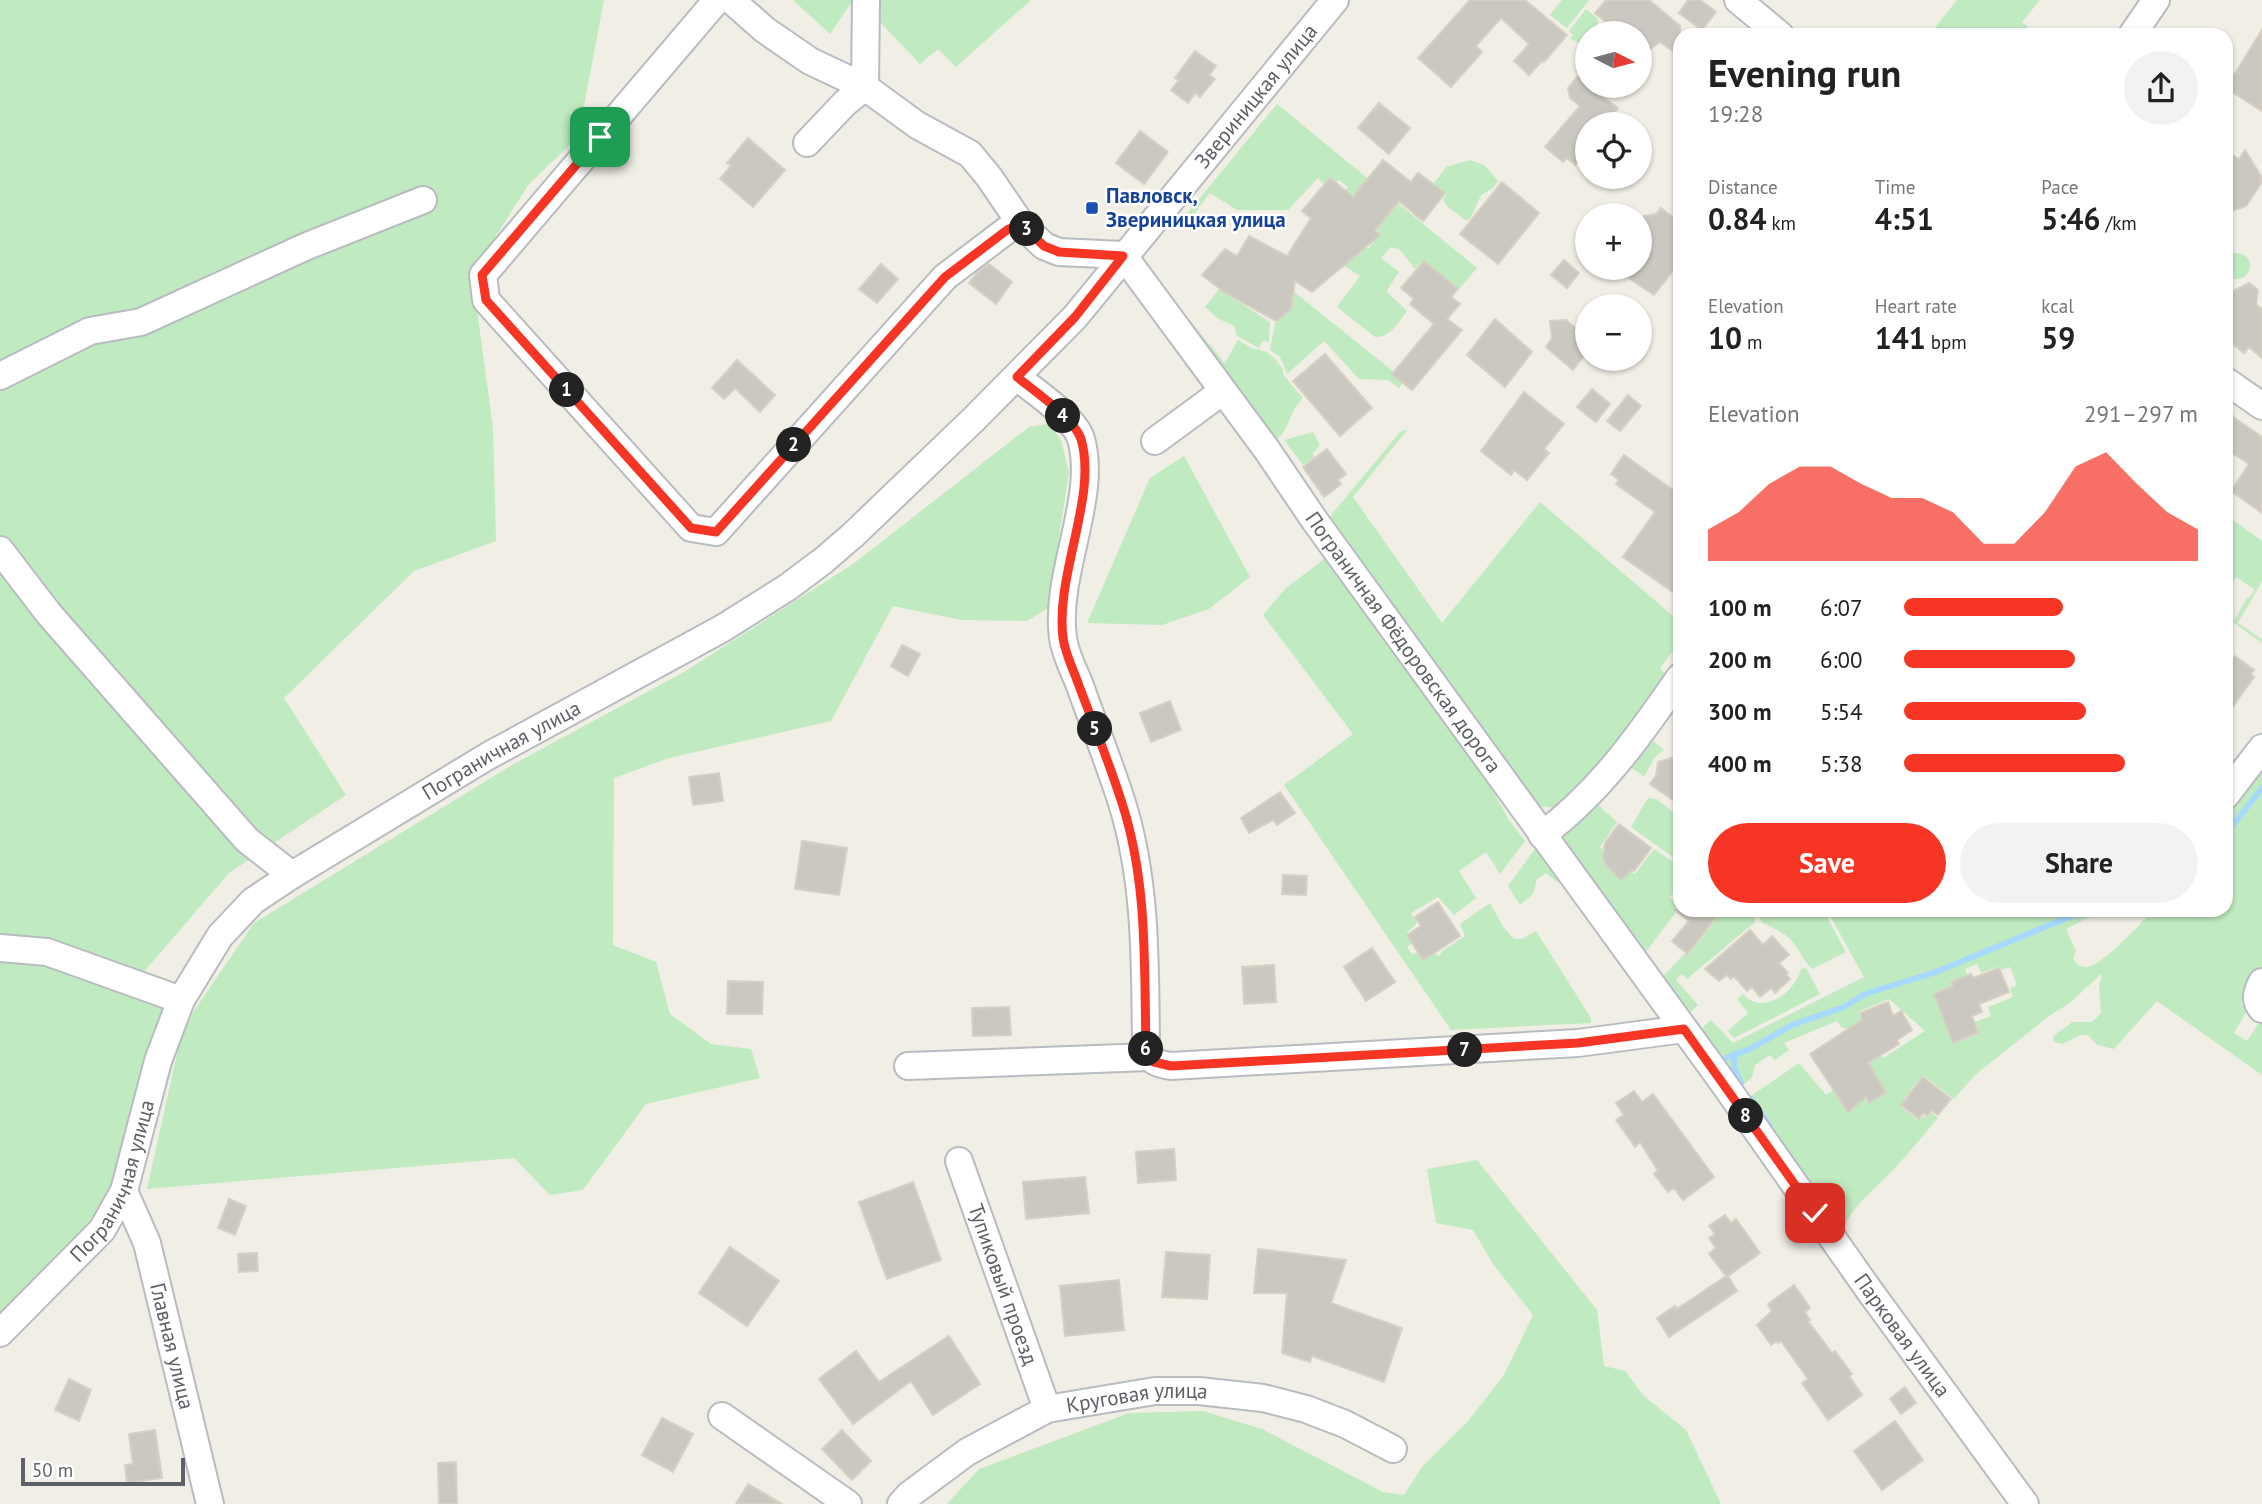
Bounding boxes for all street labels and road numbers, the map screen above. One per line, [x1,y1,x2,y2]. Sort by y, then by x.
street label: Звериницкая улица [1188,18,1323,174]
street label: Пограничная Фёдоровская дорога [1300,506,1507,778]
street label: Пограничная улица [417,694,585,806]
street label: Пограничная улица [64,1097,160,1268]
street label: Тупиковый проезд [962,1200,1044,1369]
street label: Парковая улица [1848,1268,1957,1402]
street label: Главная улица [144,1280,201,1412]
street label: Круговая улица [1064,1377,1209,1419]

